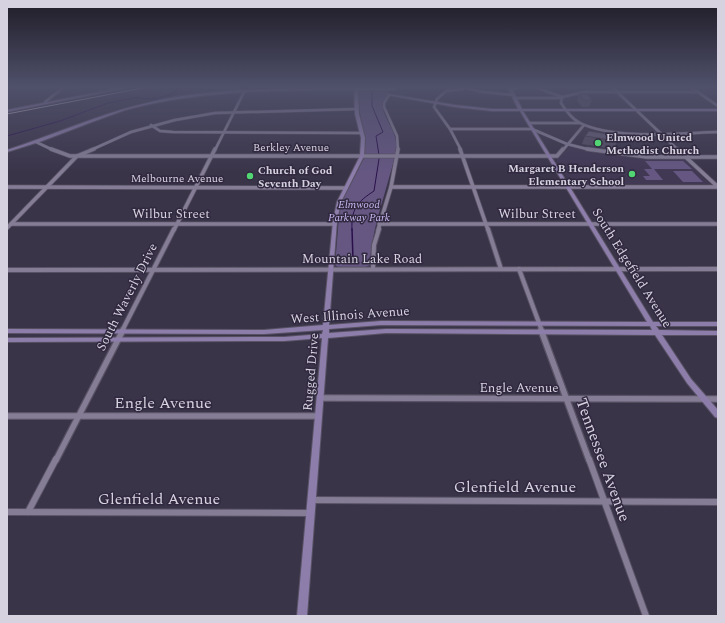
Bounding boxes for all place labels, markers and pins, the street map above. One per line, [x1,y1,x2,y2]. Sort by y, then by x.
place label: Elmwood United Methodist Church [606,129,699,159]
marker: Elmwood United Methodist Church [593,138,603,148]
place label: Margaret B Henderson Elementary School [508,160,624,190]
place label: Church of God Seventh Day [258,162,333,192]
marker: Margaret B Henderson Elementary School [627,169,637,179]
marker: Church of God Seventh Day [245,171,255,181]

